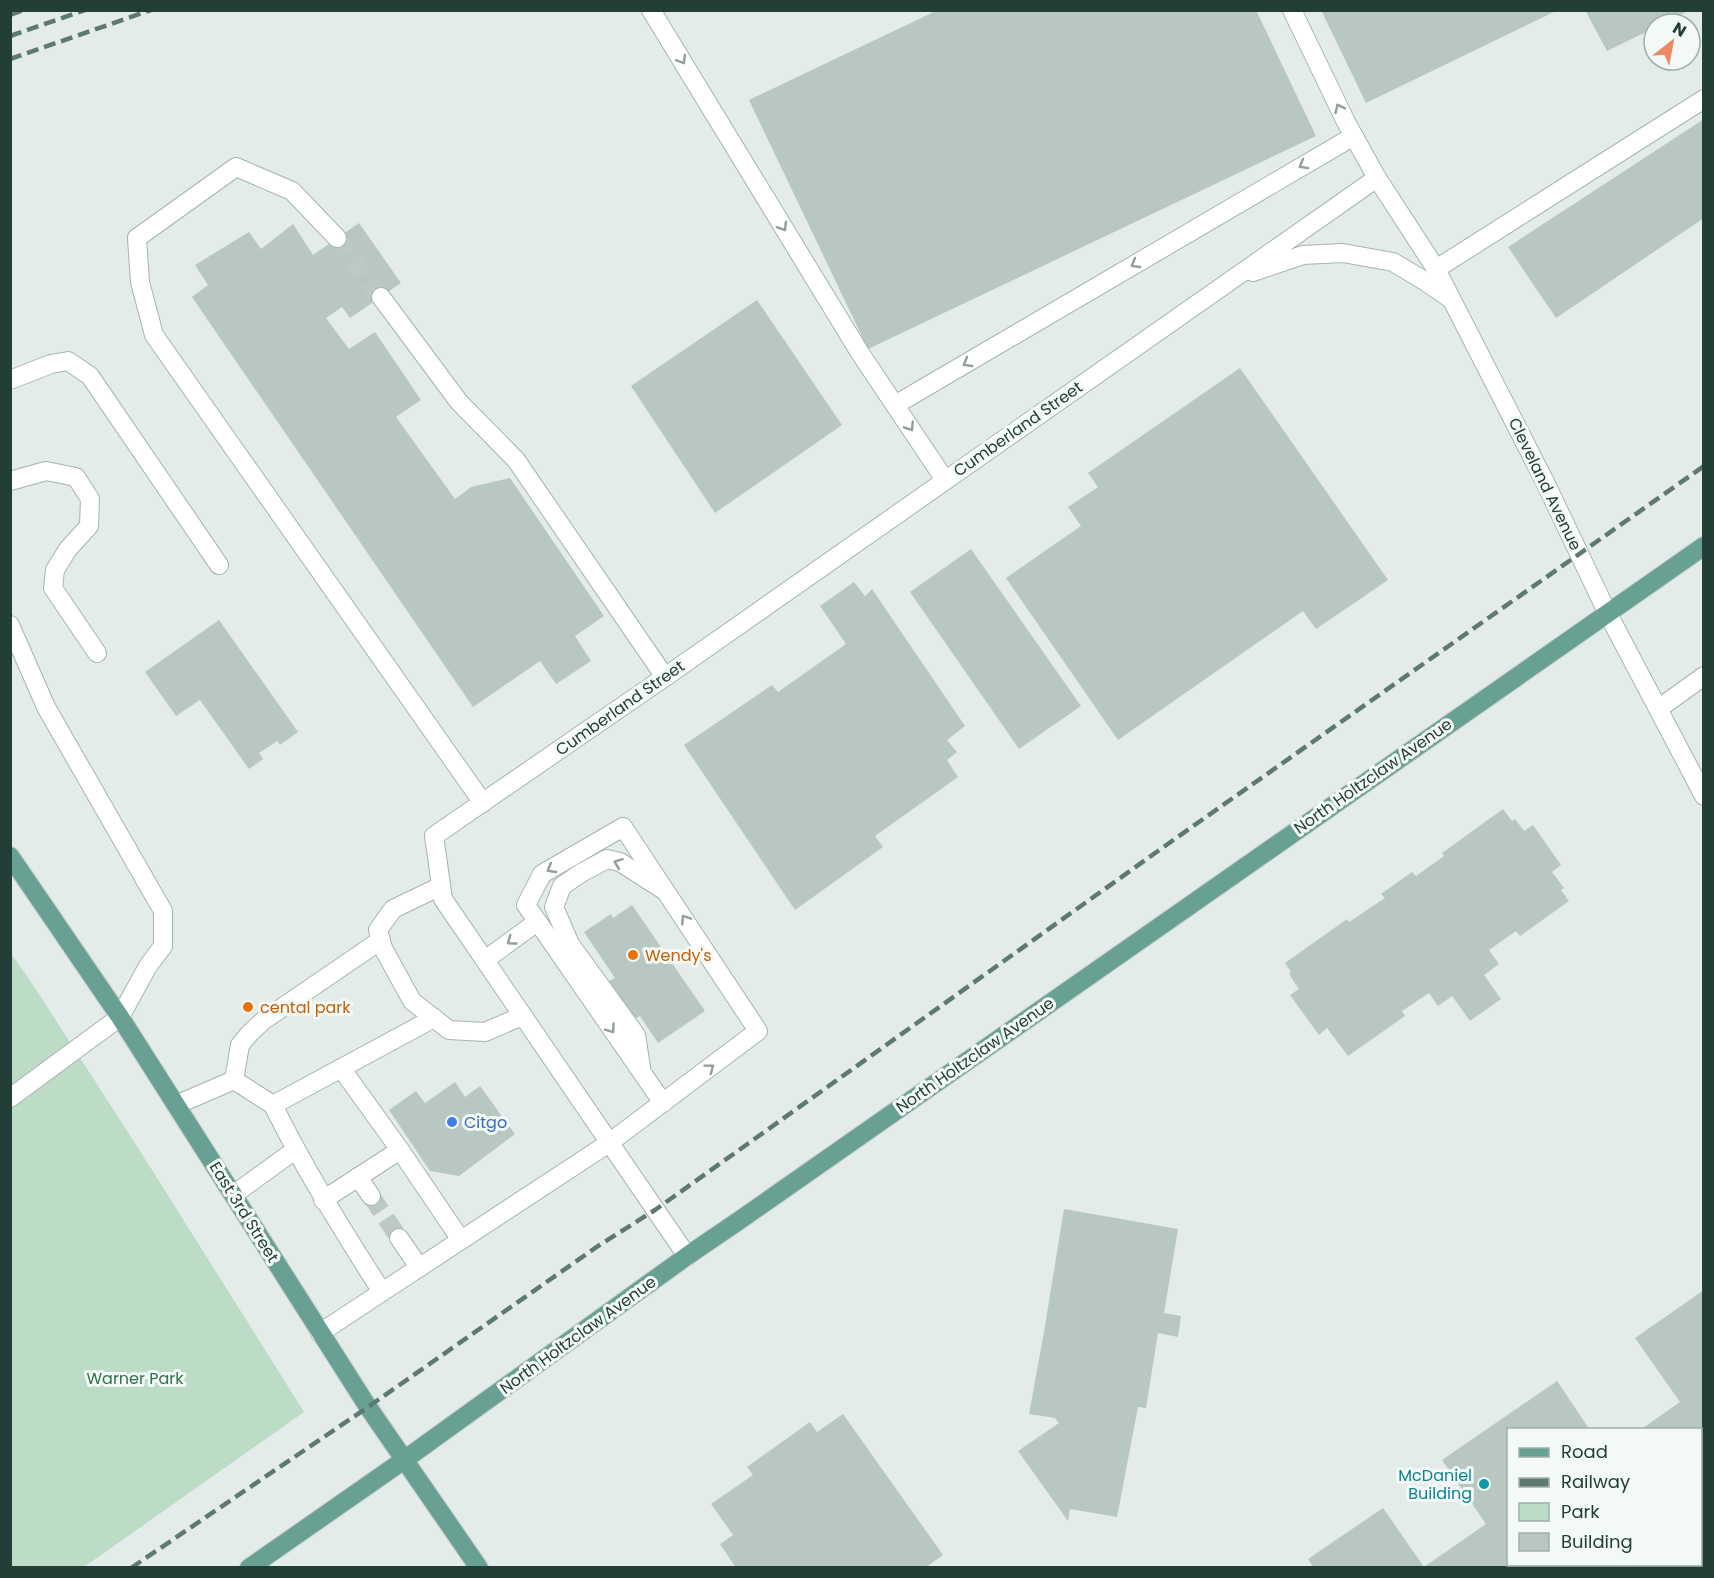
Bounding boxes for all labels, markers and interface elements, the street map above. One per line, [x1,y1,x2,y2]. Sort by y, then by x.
north arrow [1642,12,1702,72]
text: N [1668,17,1691,43]
one-way arrow [674,54,685,65]
one-way arrow [1335,103,1346,114]
one-way arrow [1299,158,1309,170]
one-way arrow [776,221,788,231]
one-way arrow [1131,257,1141,269]
one-way arrow [963,356,973,368]
street label: Cumberland Street [949,376,1087,482]
street label: Cleveland Avenue [1503,414,1587,554]
one-way arrow [903,421,914,432]
street label: Cumberland Street [551,655,689,761]
street label: North Holtzclaw Avenue [1289,713,1457,839]
one-way arrow [614,858,625,870]
one-way arrow [546,862,557,873]
one-way arrow [680,915,692,925]
one-way arrow [506,934,517,945]
place label: Wendy's [645,944,712,967]
marker: Wendy's [626,948,640,962]
street label: North Holtzclaw Avenue [891,992,1059,1118]
place label: cental park [260,996,351,1019]
marker: cental park [241,1000,255,1014]
one-way arrow [604,1022,615,1033]
one-way arrow [703,1064,714,1075]
place label: Citgo [464,1111,507,1134]
marker: Citgo [445,1115,459,1129]
street label: East 3rd Street [204,1157,284,1267]
street label: North Holtzclaw Avenue [495,1270,661,1400]
park label: Warner Park [86,1367,184,1390]
legend [1507,1428,1702,1566]
text: Road [1561,1439,1608,1464]
place label: McDaniel Building [1398,1464,1472,1505]
text: Railway [1561,1469,1630,1494]
marker: McDaniel Building [1477,1477,1491,1491]
text: Park [1561,1499,1600,1524]
text: Building [1561,1529,1633,1554]

